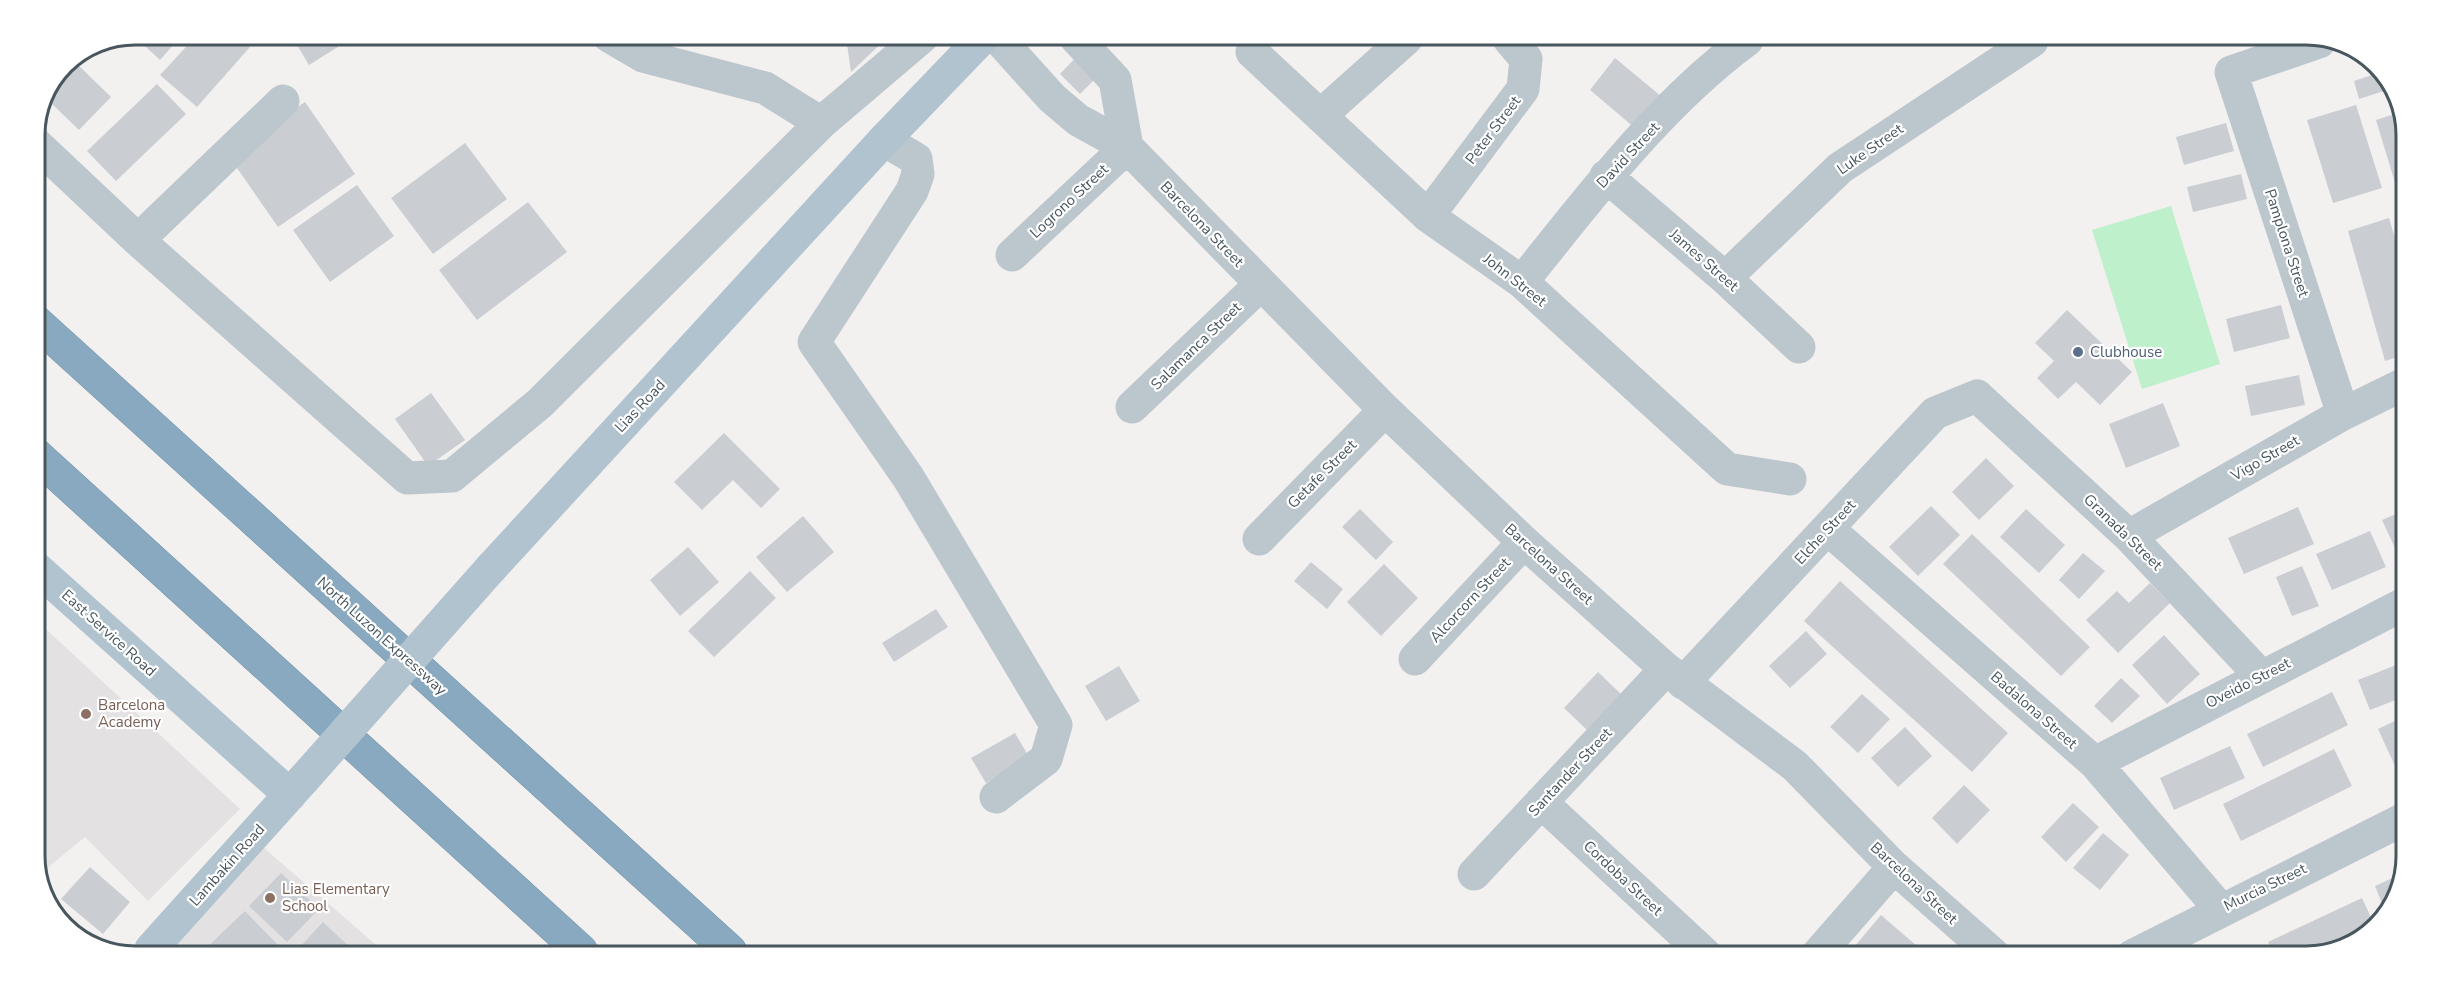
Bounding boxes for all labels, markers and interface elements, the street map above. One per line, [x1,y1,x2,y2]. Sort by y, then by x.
street label: Peter Street [1461,91,1526,168]
street label: David Street [1592,117,1664,192]
street label: Luke Street [1833,118,1908,179]
street label: Logrono Street [1025,159,1113,243]
street label: Barcelona Street [1156,177,1249,272]
street label: Pamplona Street [2260,186,2314,300]
street label: James Street [1664,224,1743,296]
street label: John Street [1478,248,1551,311]
street label: Salamanca Street [1146,297,1246,394]
place label: Clubhouse [2090,342,2162,362]
marker: Clubhouse [2071,345,2085,359]
street label: Lias Road [610,375,670,437]
street label: Vigo Street [2226,430,2303,486]
street label: Getafe Street [1283,435,1361,513]
street label: Granada Street [2079,489,2167,575]
street label: Elche Street [1790,495,1861,569]
street label: Barcelona Street [1501,519,1598,609]
street label: Alcorcorn Street [1425,553,1515,647]
street label: North Luzon Expressway [313,572,451,700]
street label: East Service Road [57,585,161,681]
street label: Oveido Street [2202,653,2294,713]
street label: Badalona Street [1986,667,2082,754]
place label: Barcelona Academy [98,695,165,732]
marker: Barcelona Academy [79,707,93,721]
street label: Santander Street [1524,723,1617,821]
street label: Lambakin Road [185,820,269,910]
street label: Cordoba Street [1579,836,1668,921]
street label: Barcelona Street [1866,837,1962,929]
street label: Murcia Street [2220,858,2310,916]
place label: Lias Elementary School [282,879,390,916]
marker: Lias Elementary School [263,891,277,905]

